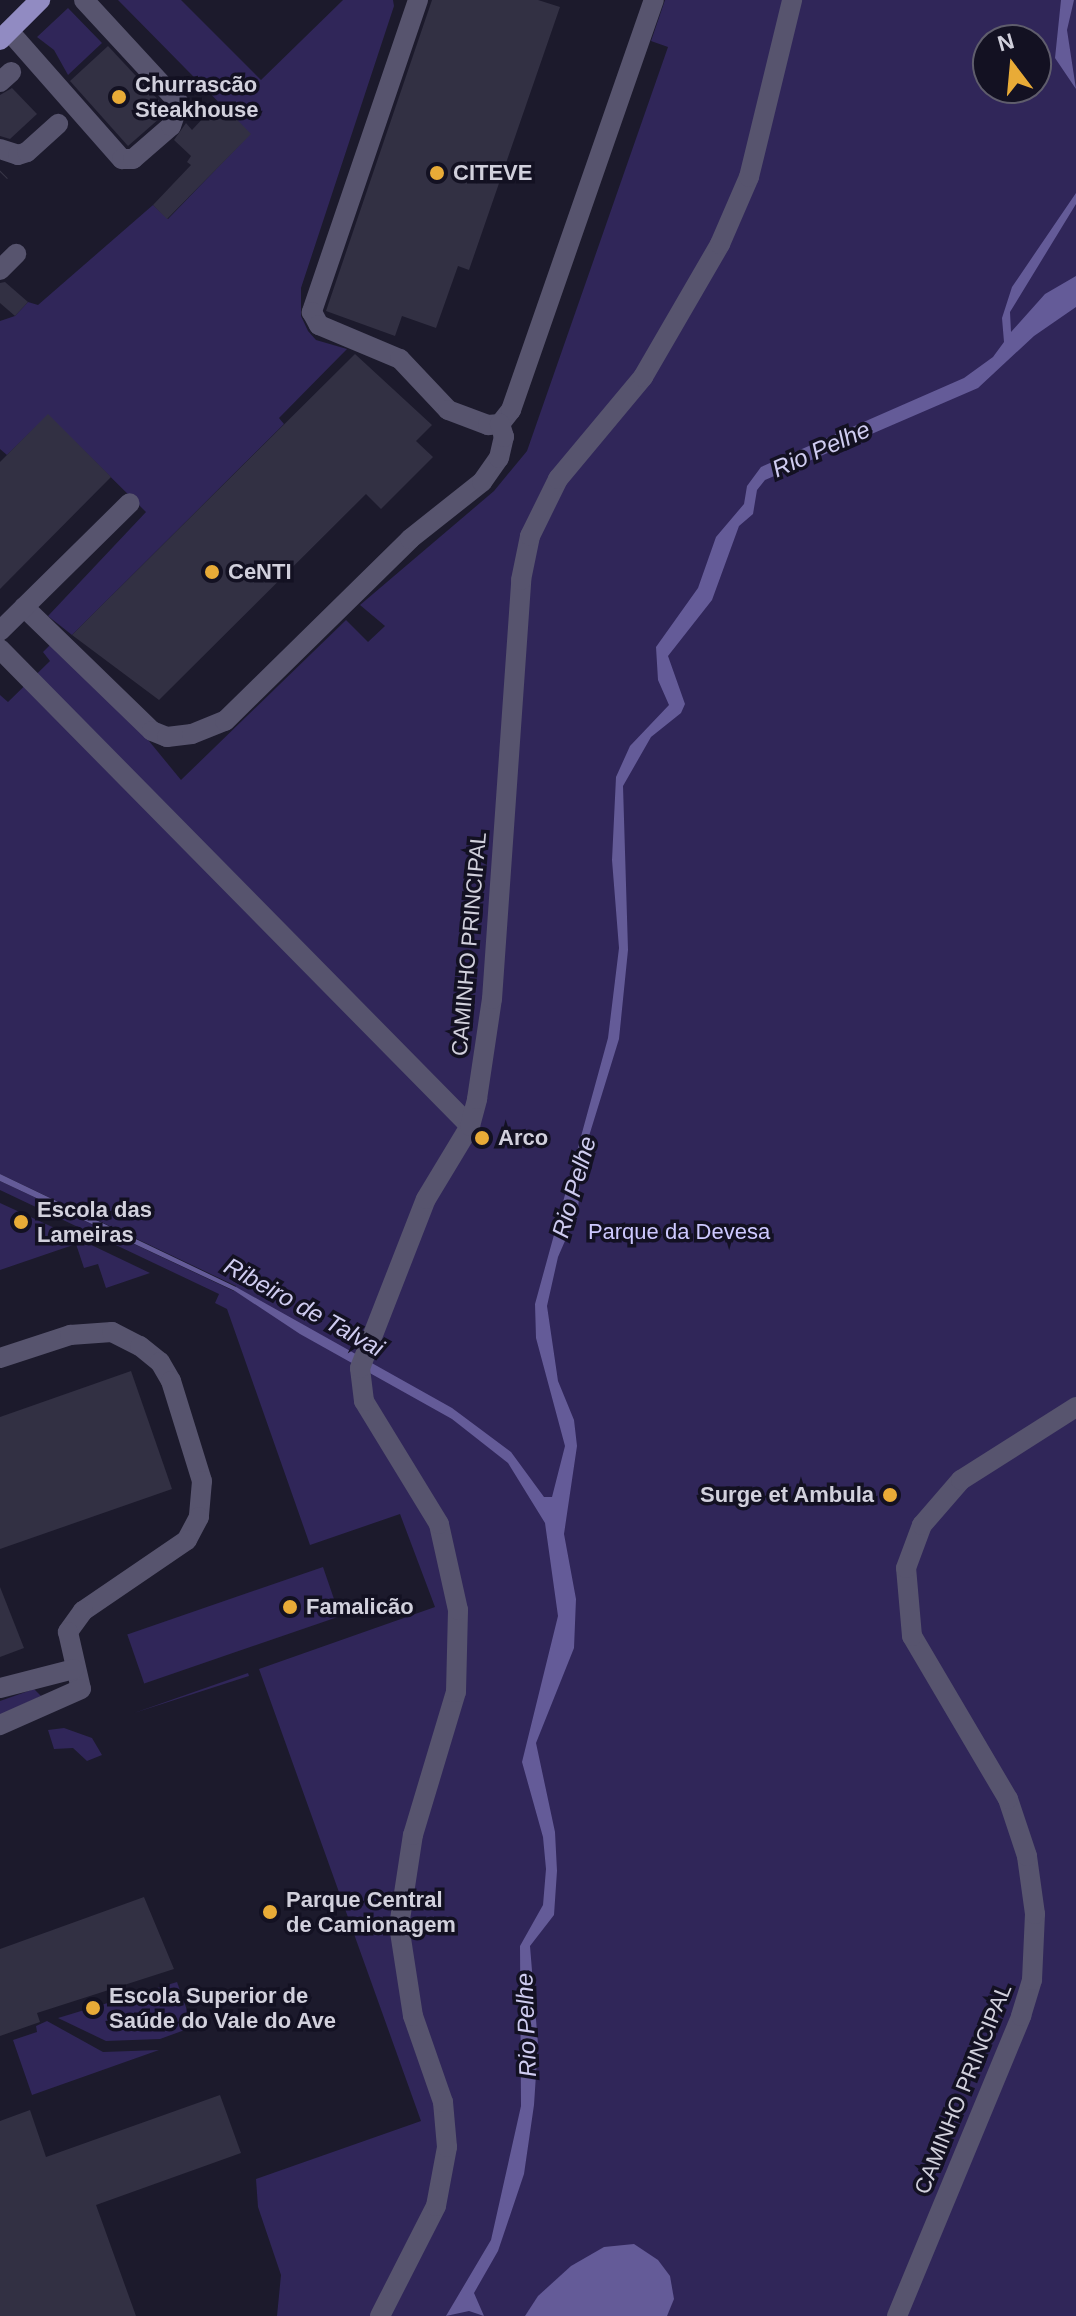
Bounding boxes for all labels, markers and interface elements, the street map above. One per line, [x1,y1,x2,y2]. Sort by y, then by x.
north arrow [972,24,1052,104]
text: N [995,28,1017,57]
place label: Churrascão Steakhouse [135,71,258,122]
marker: Churrascão Steakhouse [110,88,128,106]
place label: CITEVE [453,160,532,186]
marker: CITEVE [428,164,446,182]
water label: Rio Pelhe [768,415,874,483]
place label: CeNTI [228,559,292,585]
marker: CeNTI [203,563,221,581]
street label: CAMINHO PRINCIPAL [446,831,492,1057]
place label: Arco [498,1125,548,1151]
marker: Arco [473,1129,491,1147]
water label: Rio Pelhe [546,1133,602,1241]
place label: Escola das Lameiras [37,1196,152,1248]
marker: Escola das Lameiras [12,1213,30,1231]
park label: Parque da Devesa [588,1219,770,1245]
water label: Ribeiro de Talvai [219,1251,389,1363]
place label: Surge et Ambula [699,1482,874,1508]
marker: Surge et Ambula [881,1486,899,1504]
place label: Famalicão [306,1594,414,1620]
marker: Famalicão [281,1598,299,1616]
place label: Parque Central de Camionagem [286,1886,456,1938]
marker: Parque Central de Camionagem [261,1903,279,1921]
water label: Rio Pelhe [510,1972,542,2078]
street label: CAMINHO PRINCIPAL [909,1980,1017,2198]
place label: Escola Superior de Saúde do Vale do Ave [109,1982,337,2034]
marker: Escola Superior de Saúde do Vale do Ave [84,1999,102,2017]

